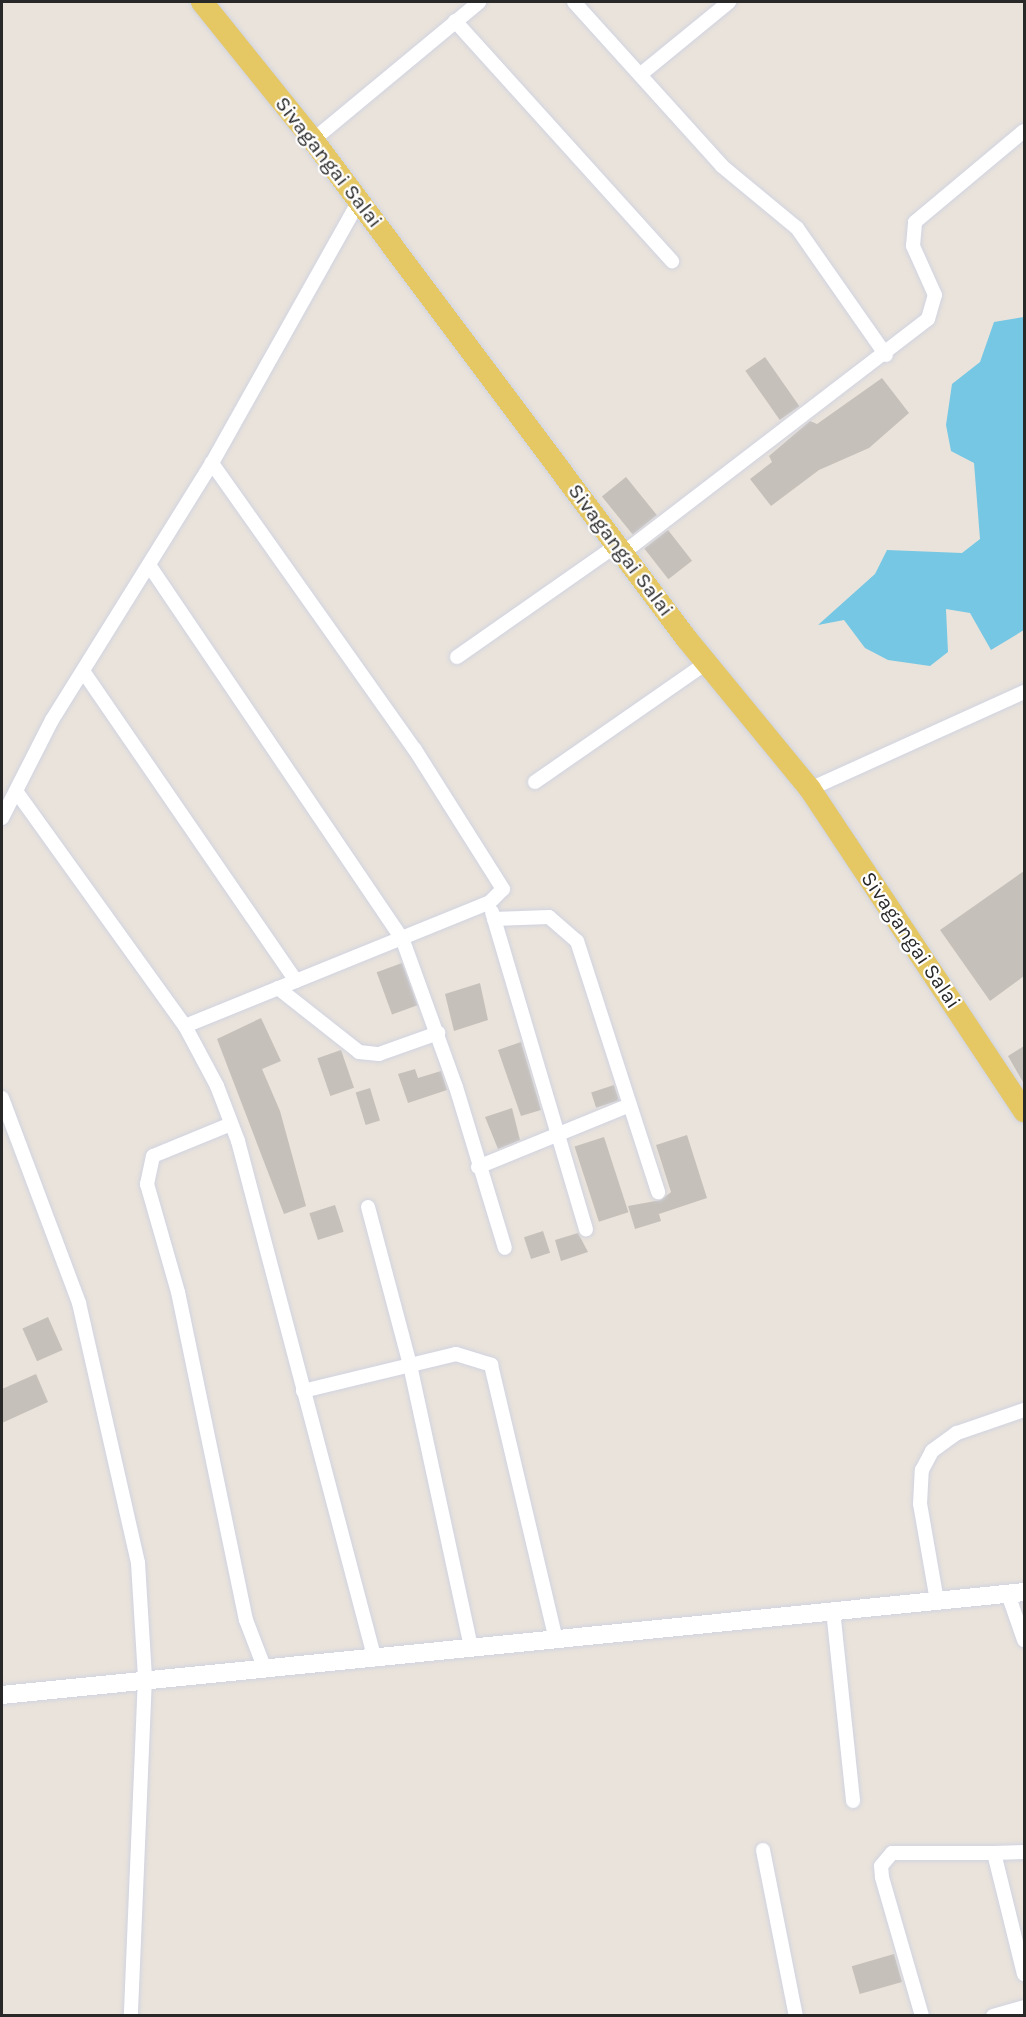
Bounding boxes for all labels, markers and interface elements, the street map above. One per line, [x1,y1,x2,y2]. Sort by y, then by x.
street label: Sivagangai Salai [270,91,388,233]
street label: Sivagangai Salai [563,479,679,621]
street label: Sivagangai Salai [856,867,966,1013]

